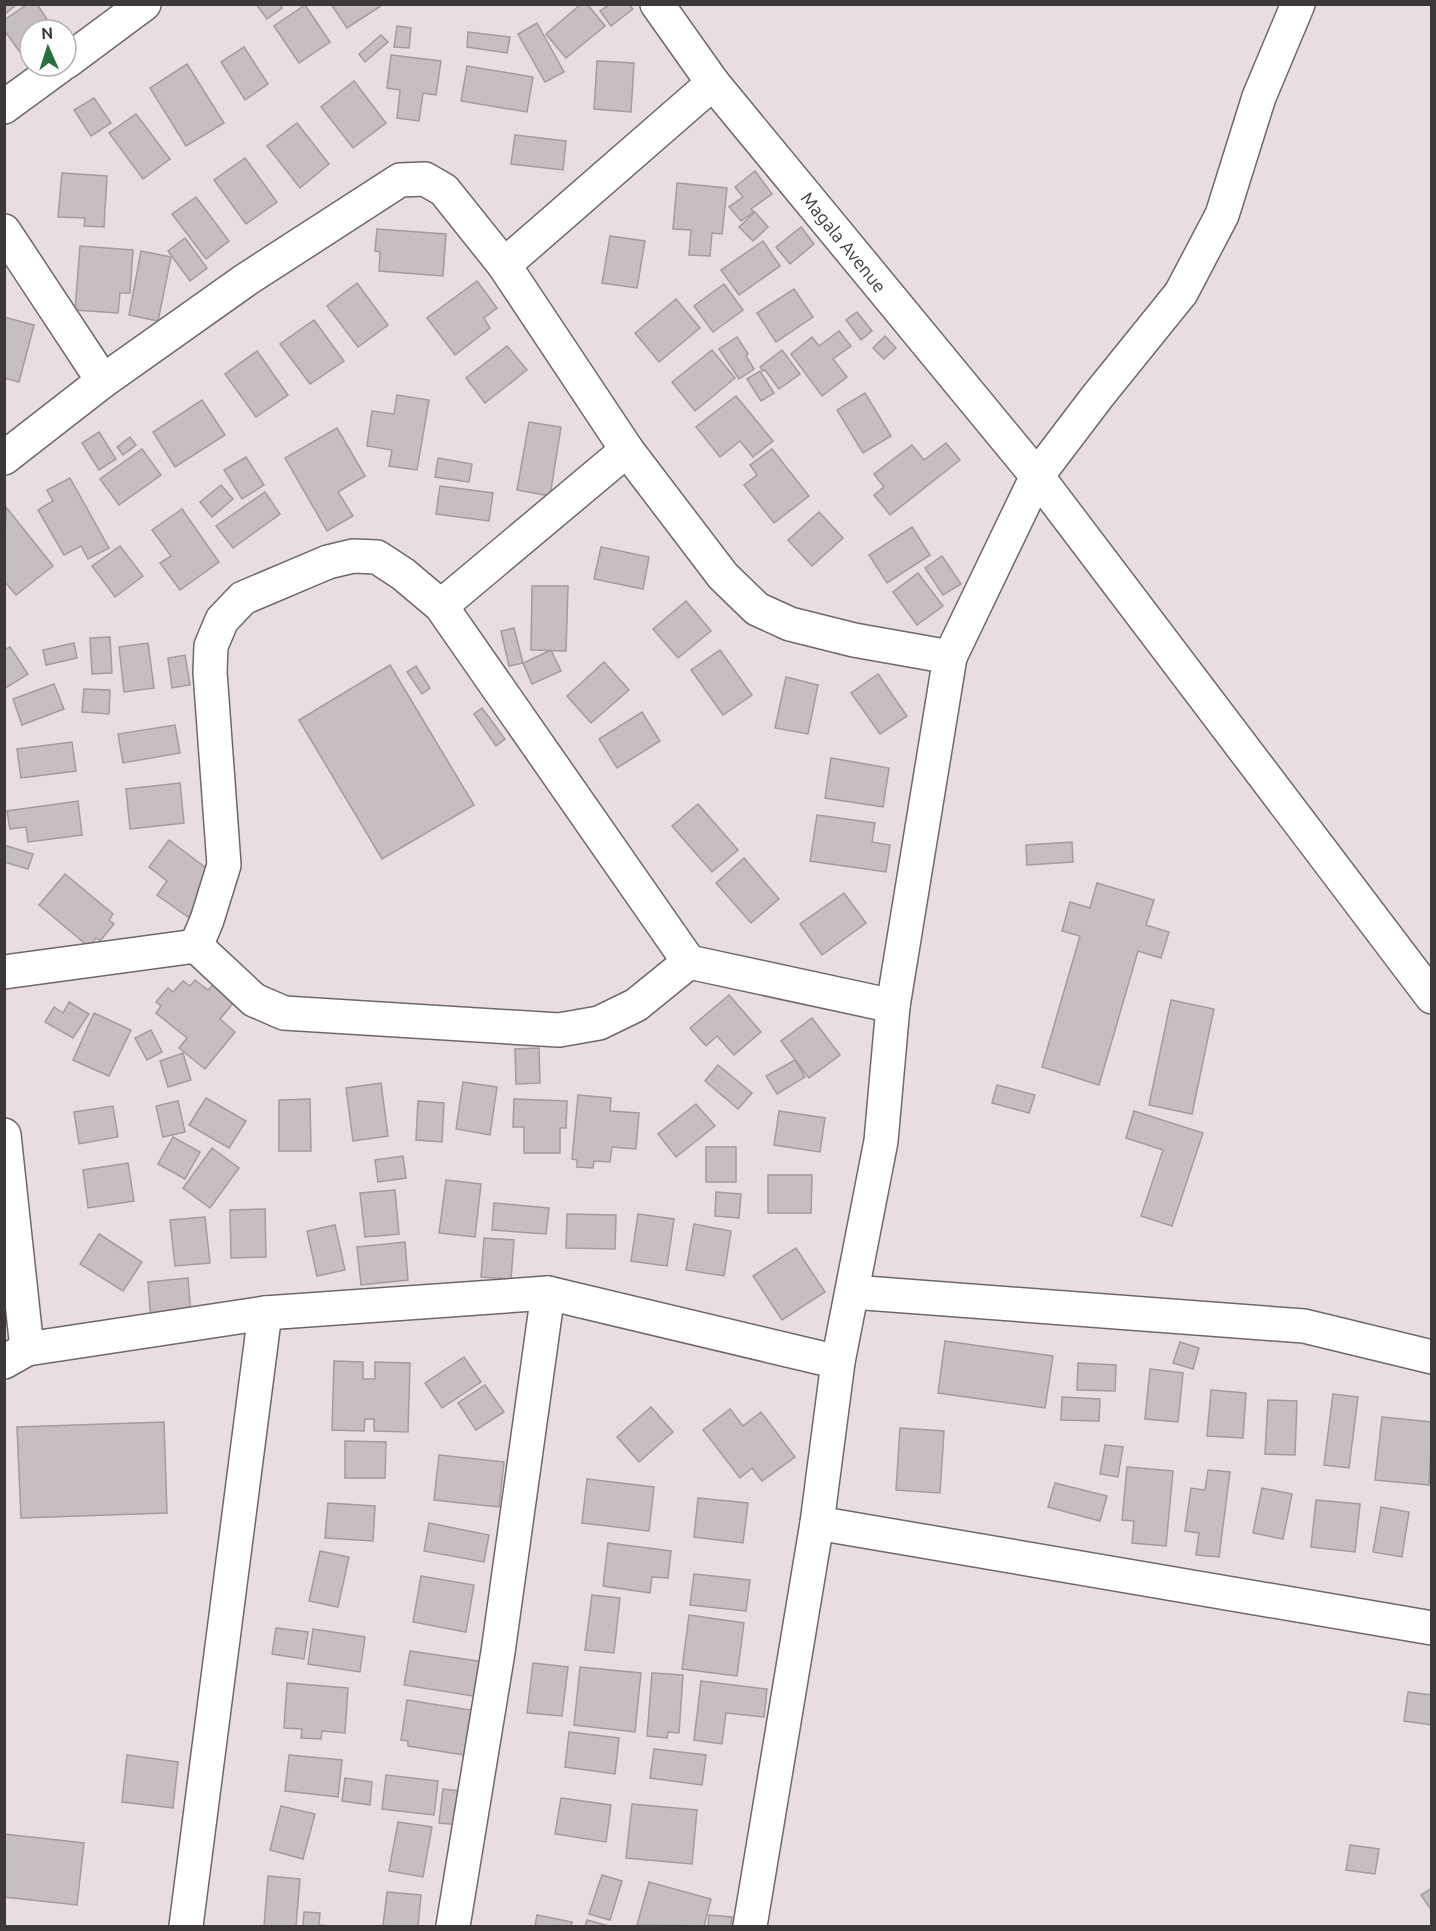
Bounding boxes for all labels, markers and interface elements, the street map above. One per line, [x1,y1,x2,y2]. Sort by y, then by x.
north arrow [18,18,78,78]
text: N [41,24,54,42]
street label: Magala Avenue [797,188,891,296]

